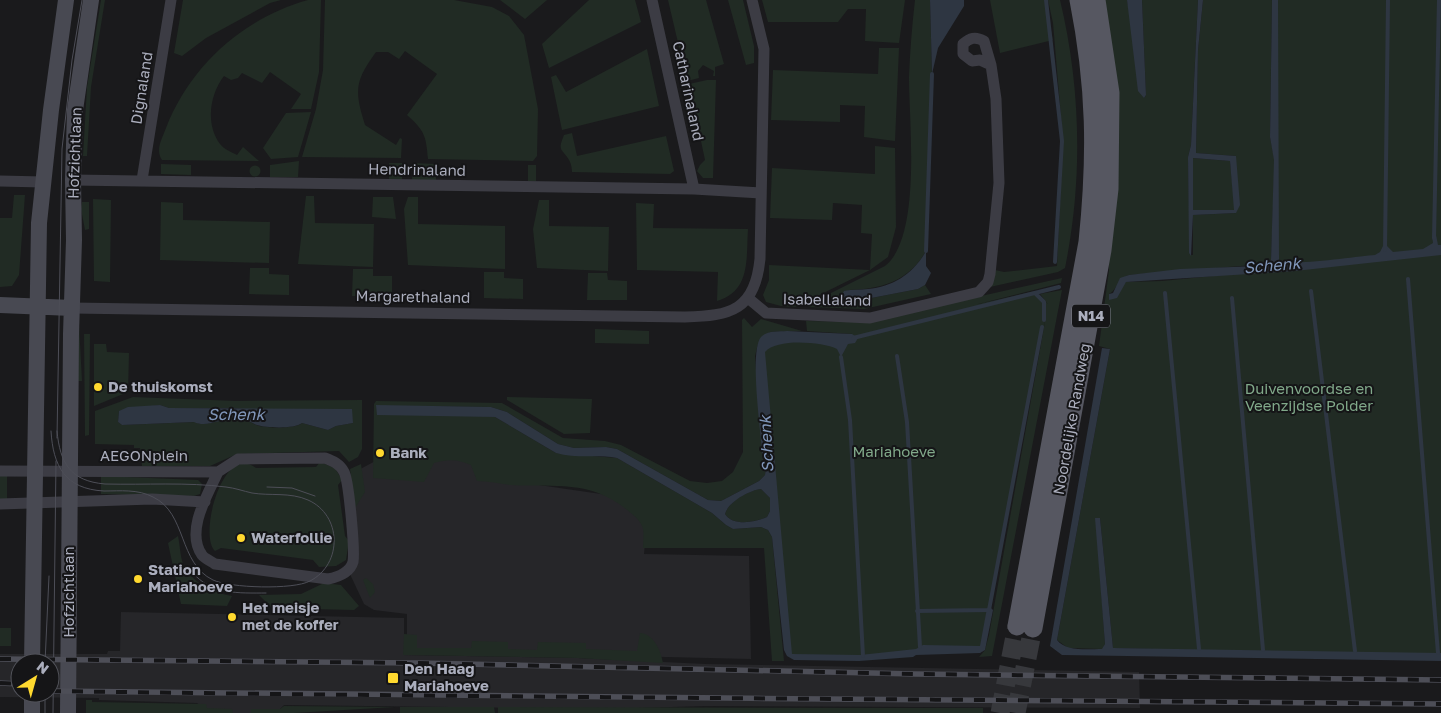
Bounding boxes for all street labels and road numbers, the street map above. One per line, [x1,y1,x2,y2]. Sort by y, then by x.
street label: Catharinaland [670,39,708,142]
street label: Dignaland [126,50,156,125]
street label: Hofzichtlaan [63,107,85,199]
street label: Hendrinaland [368,159,466,179]
street label: Margarethaland [356,286,470,306]
street label: Isabellaland [782,289,872,309]
road number: N14 [1072,304,1110,328]
street label: Noordelijke Randweg [1049,342,1093,496]
street label: AEGONplein [100,446,188,464]
street label: Hofzichtlaan [59,546,77,638]

